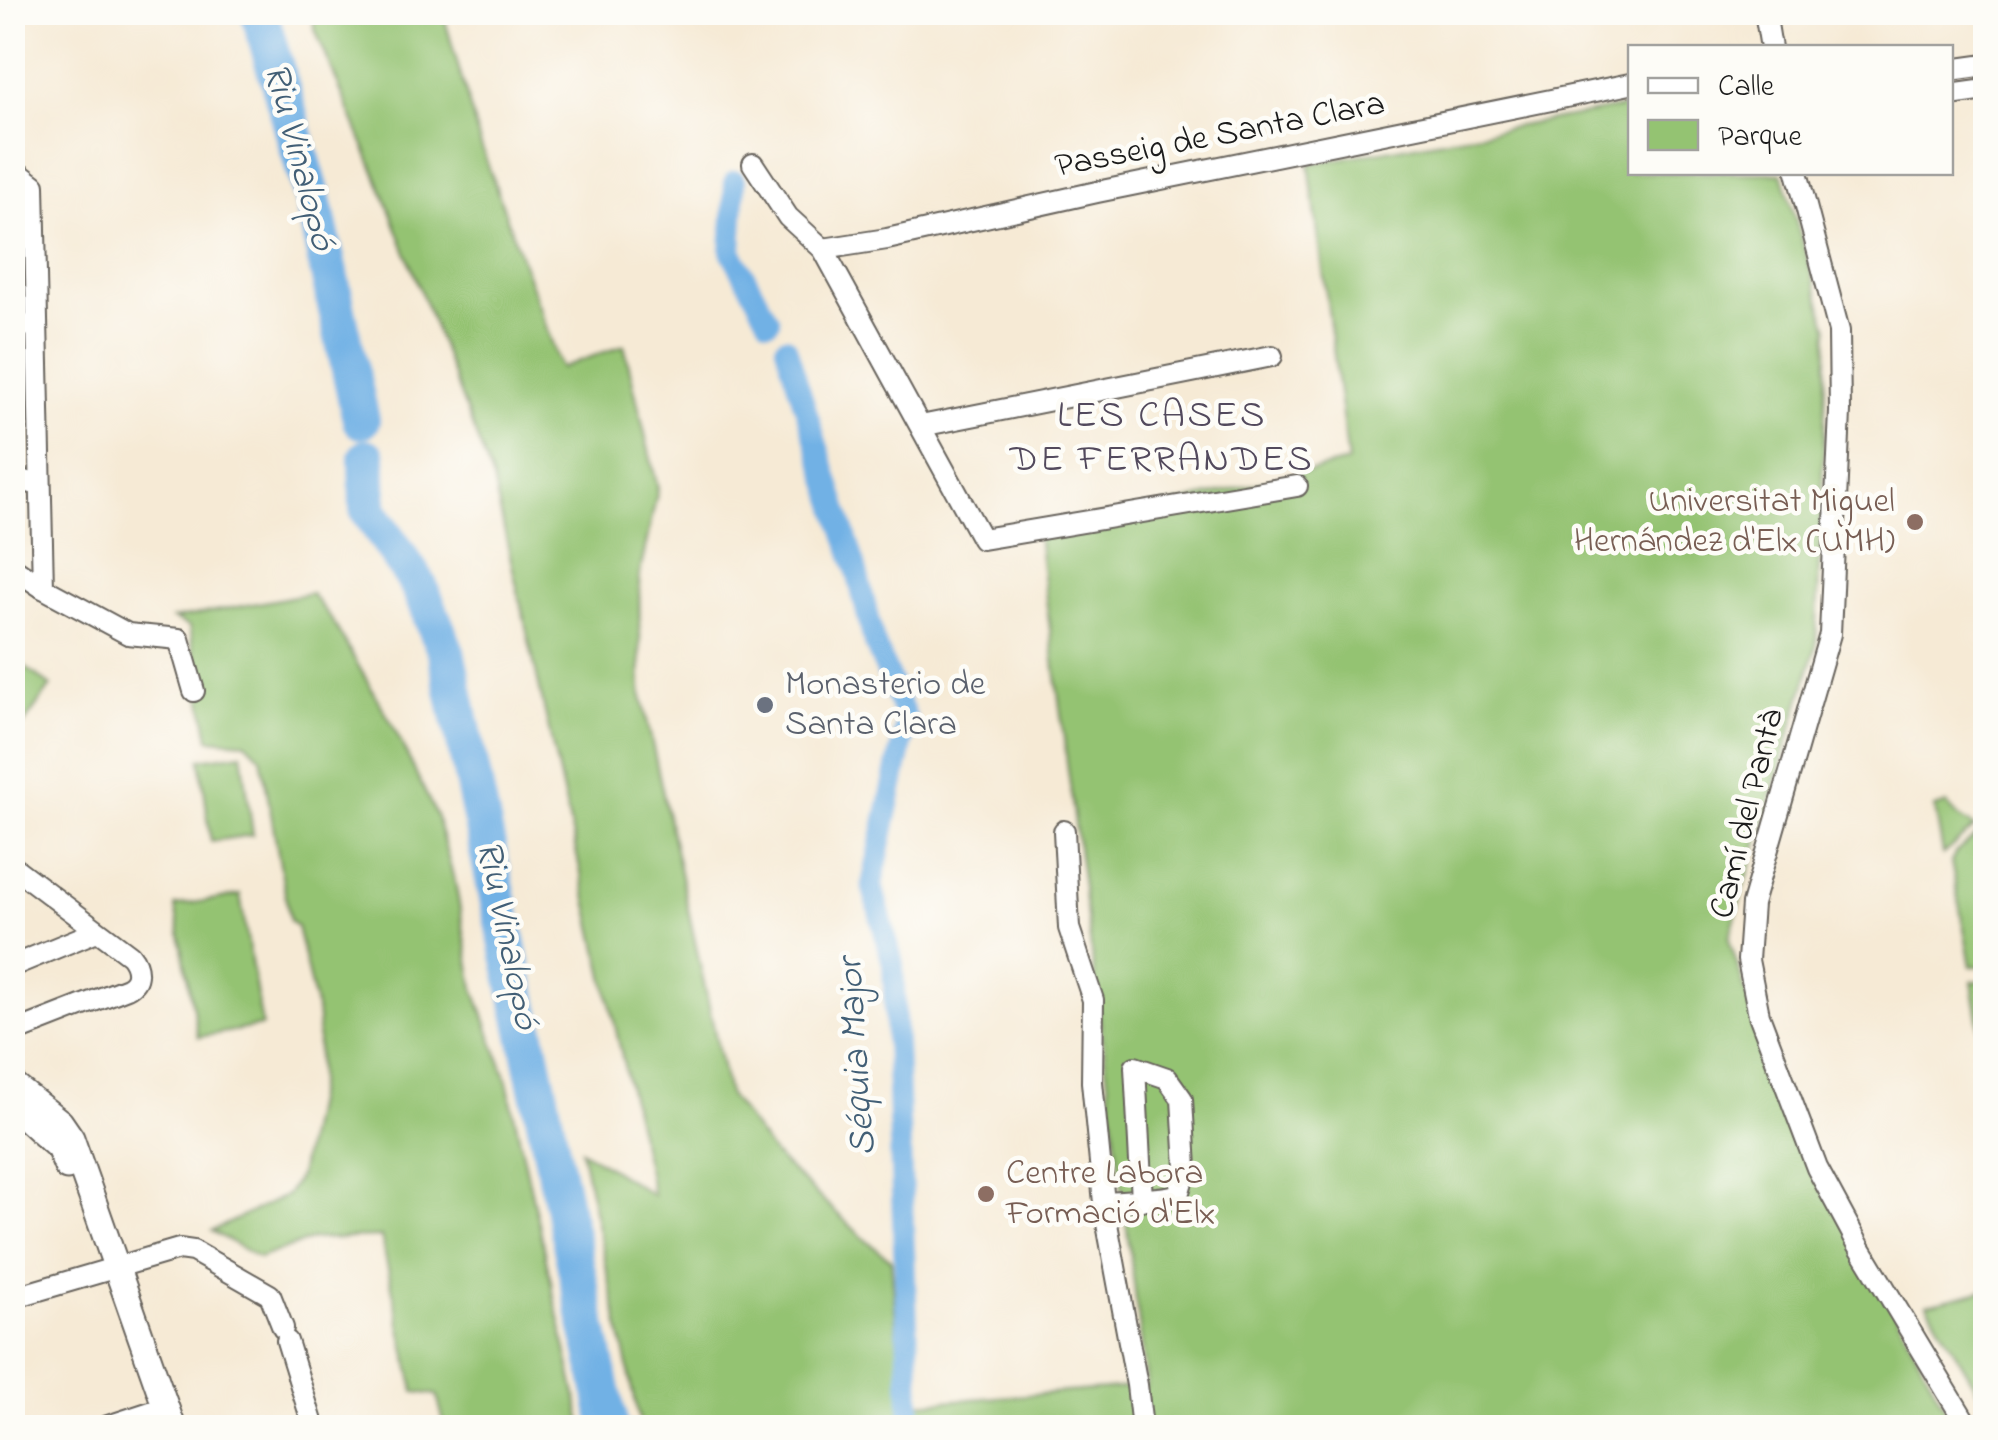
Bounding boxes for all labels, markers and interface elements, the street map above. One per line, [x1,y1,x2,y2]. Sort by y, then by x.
legend [1628,45,1953,175]
water label: Riu Vinalopó [246,57,350,258]
text: Calle [1718,66,1775,110]
street label: Passeig de Santa Clara [1051,79,1389,193]
text: Parque [1718,116,1803,160]
district label: LES CASES DE FERRANDES [1009,389,1314,489]
place label: Universitat Miguel Hernández d'Elx (UMH) [1574,477,1895,568]
marker: Universitat Miguel Hernández d'Elx (UMH) [1904,511,1926,533]
place label: Monasterio de Santa Clara [785,660,986,751]
marker: Monasterio de Santa Clara [754,694,776,716]
street label: Camí del Pantà [1697,704,1799,924]
water label: Riu Vinalopó [459,836,554,1036]
water label: Séquia Major [823,952,893,1158]
place label: Centre Labora Formació d'Elx [1005,1149,1216,1240]
marker: Centre Labora Formació d'Elx [975,1183,997,1205]

